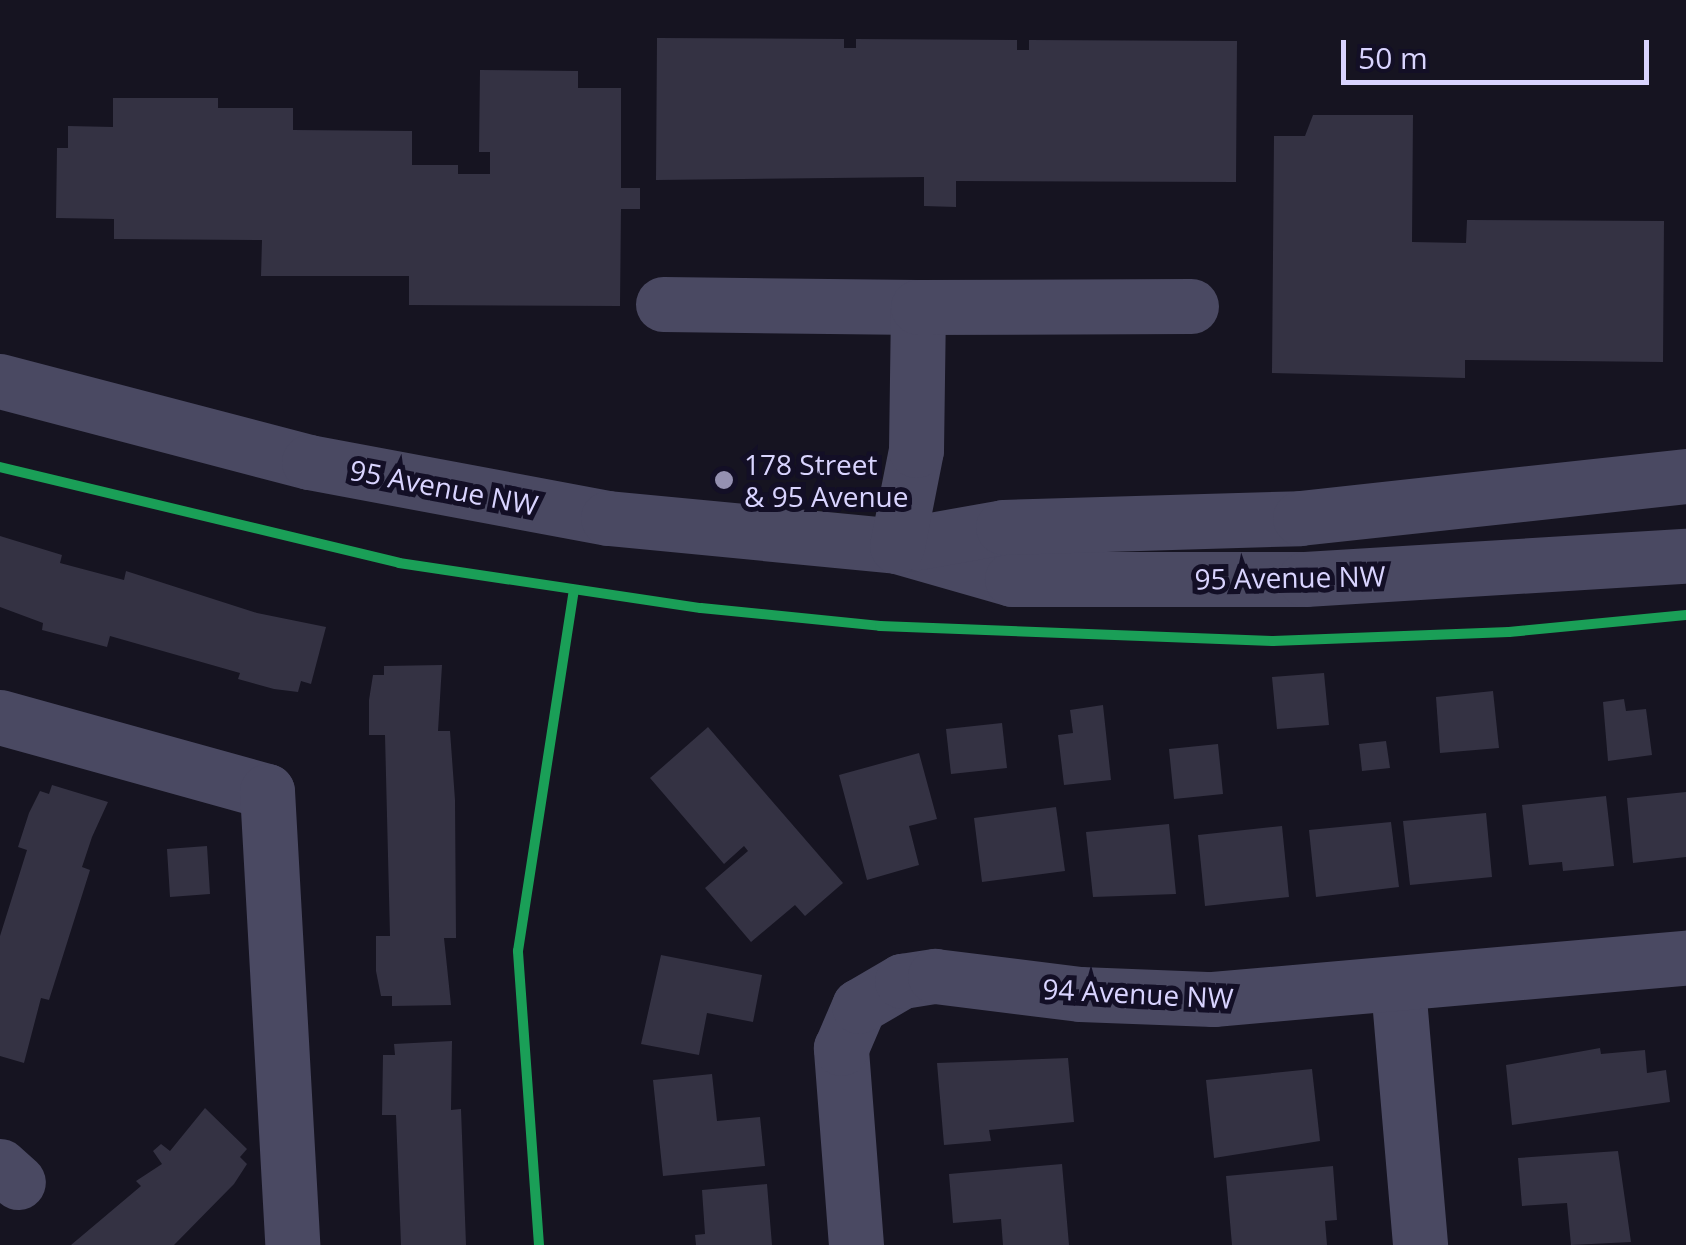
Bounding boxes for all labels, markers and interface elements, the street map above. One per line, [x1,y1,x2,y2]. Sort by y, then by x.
scale bar [1346,20,1654,82]
text: 50 m [1358,37,1428,78]
place label: 178 Street & 95 Avenue [744,447,908,513]
street label: 95 Avenue NW [347,452,541,522]
marker: 178 Street & 95 Avenue [713,469,735,491]
street label: 95 Avenue NW [1194,559,1386,595]
street label: 94 Avenue NW [1042,971,1234,1015]

